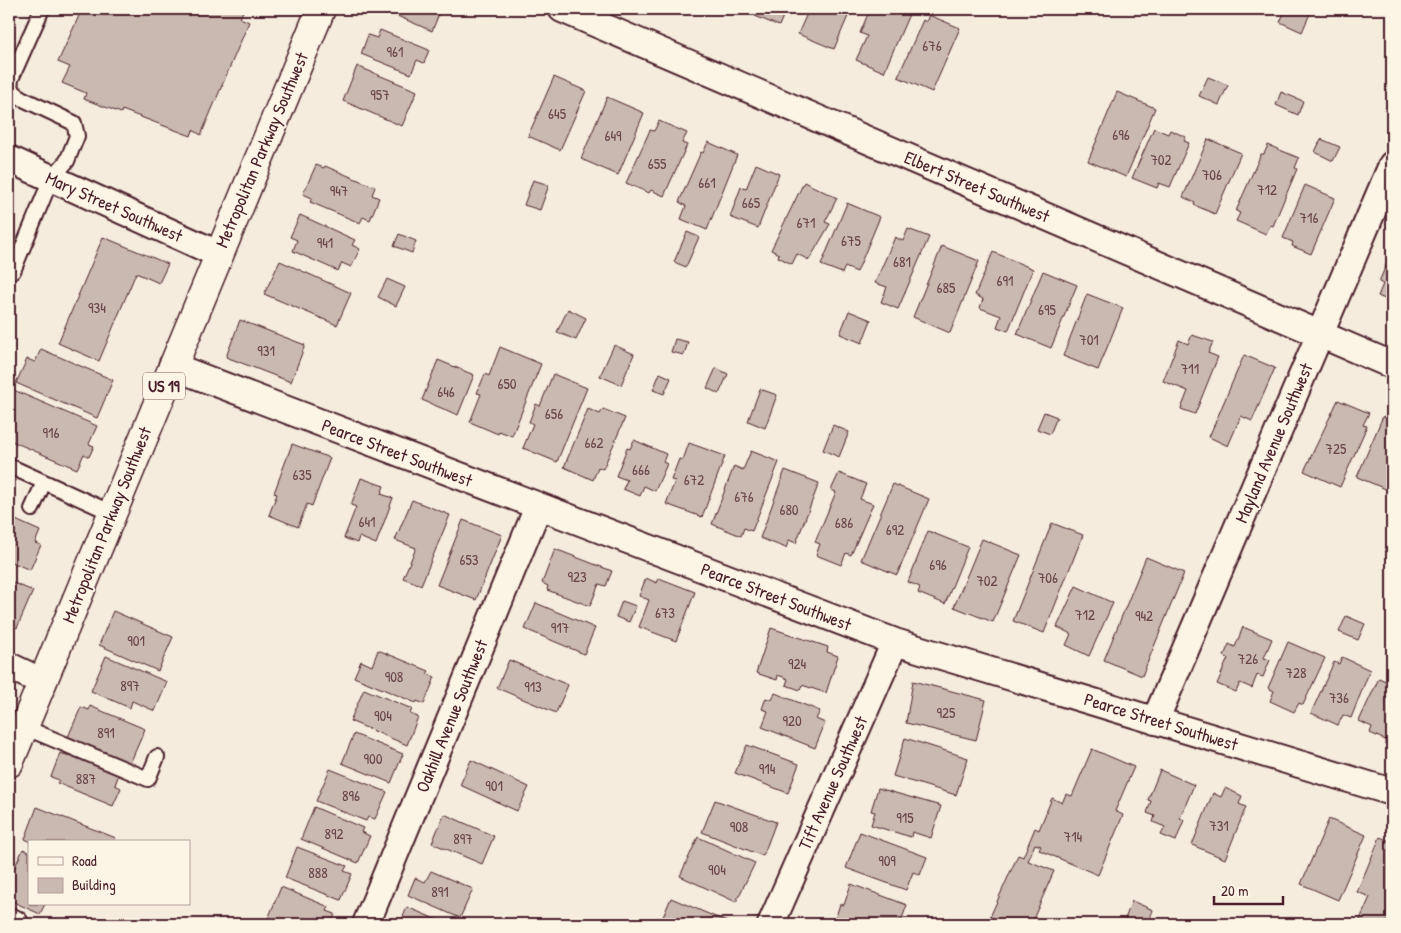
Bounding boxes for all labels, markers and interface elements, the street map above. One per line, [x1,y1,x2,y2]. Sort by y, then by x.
house number: 676 [922,35,942,56]
house number: 961 [387,41,403,62]
street label: Metropolitan Parkway Southwest [209,48,314,251]
house number: 957 [370,84,390,105]
house number: 645 [548,103,567,124]
house number: 696 [1112,124,1130,145]
house number: 649 [604,125,622,146]
street label: Elbert Street Southwest [901,145,1054,229]
house number: 702 [1150,149,1172,170]
house number: 655 [648,153,667,174]
house number: 706 [1202,164,1222,185]
street label: Mary Street Southwest [42,165,187,248]
house number: 661 [698,172,716,193]
house number: 712 [1257,179,1277,200]
house number: 947 [330,180,348,201]
house number: 665 [742,192,761,213]
house number: 716 [1300,207,1318,228]
house number: 671 [797,212,815,233]
house number: 675 [841,230,862,251]
house number: 941 [317,232,333,253]
house number: 681 [893,251,911,272]
house number: 691 [997,270,1013,291]
house number: 685 [937,277,956,298]
house number: 934 [88,297,106,318]
house number: 695 [1038,299,1057,320]
house number: 701 [1079,329,1099,350]
house number: 931 [257,340,275,361]
house number: 711 [1181,358,1199,379]
street label: Mayland Avenue Southwest [1229,358,1319,527]
road number: US 19 [143,372,185,400]
house number: 650 [497,373,517,394]
house number: 646 [437,381,455,402]
house number: 656 [545,403,563,424]
street label: Pearce Street Southwest [318,412,477,493]
house number: 916 [43,422,59,443]
street label: Metropolitan Parkway Southwest [56,422,158,627]
house number: 662 [585,432,604,453]
house number: 725 [1326,438,1347,459]
house number: 666 [632,459,650,480]
house number: 635 [292,464,312,485]
house number: 672 [684,469,704,490]
house number: 676 [734,486,754,507]
house number: 680 [779,499,799,520]
house number: 641 [358,511,376,532]
house number: 686 [835,512,853,533]
house number: 692 [886,519,904,540]
house number: 653 [459,549,479,570]
house number: 696 [929,554,947,575]
street label: Pearce Street Southwest [697,556,856,637]
house number: 923 [567,566,587,587]
house number: 706 [1038,567,1058,588]
house number: 702 [976,570,998,591]
house number: 673 [655,602,675,623]
house number: 712 [1075,604,1095,625]
house number: 942 [1135,605,1153,626]
house number: 917 [551,617,569,638]
house number: 901 [127,630,145,651]
street label: Oakhill Avenue Southwest [409,635,494,796]
house number: 726 [1238,648,1258,669]
house number: 924 [788,653,806,674]
house number: 728 [1286,662,1306,683]
house number: 908 [385,666,403,687]
house number: 897 [120,675,140,696]
house number: 913 [524,676,542,697]
street label: Pearce Street Southwest [1081,686,1242,757]
house number: 736 [1329,687,1349,708]
house number: 925 [937,702,956,723]
house number: 904 [374,705,392,726]
house number: 920 [782,710,802,731]
street label: Tift Avenue Southwest [792,711,874,854]
house number: 891 [97,722,115,743]
house number: 900 [364,748,383,769]
house number: 914 [759,758,776,779]
house number: 887 [76,768,96,789]
house number: 901 [485,775,503,796]
house number: 896 [342,785,360,806]
house number: 915 [896,807,914,828]
house number: 731 [1209,815,1229,836]
house number: 908 [730,816,748,837]
house number: 892 [324,823,344,844]
house number: 714 [1064,826,1083,847]
house number: 897 [453,828,473,849]
legend [28,840,190,906]
text: Road [72,850,97,871]
house number: 909 [878,850,896,871]
house number: 904 [708,859,726,880]
house number: 888 [308,862,328,883]
scale bar [1214,873,1282,905]
text: Building [72,874,116,895]
text: 20 m [1221,880,1248,901]
house number: 891 [431,881,449,902]

